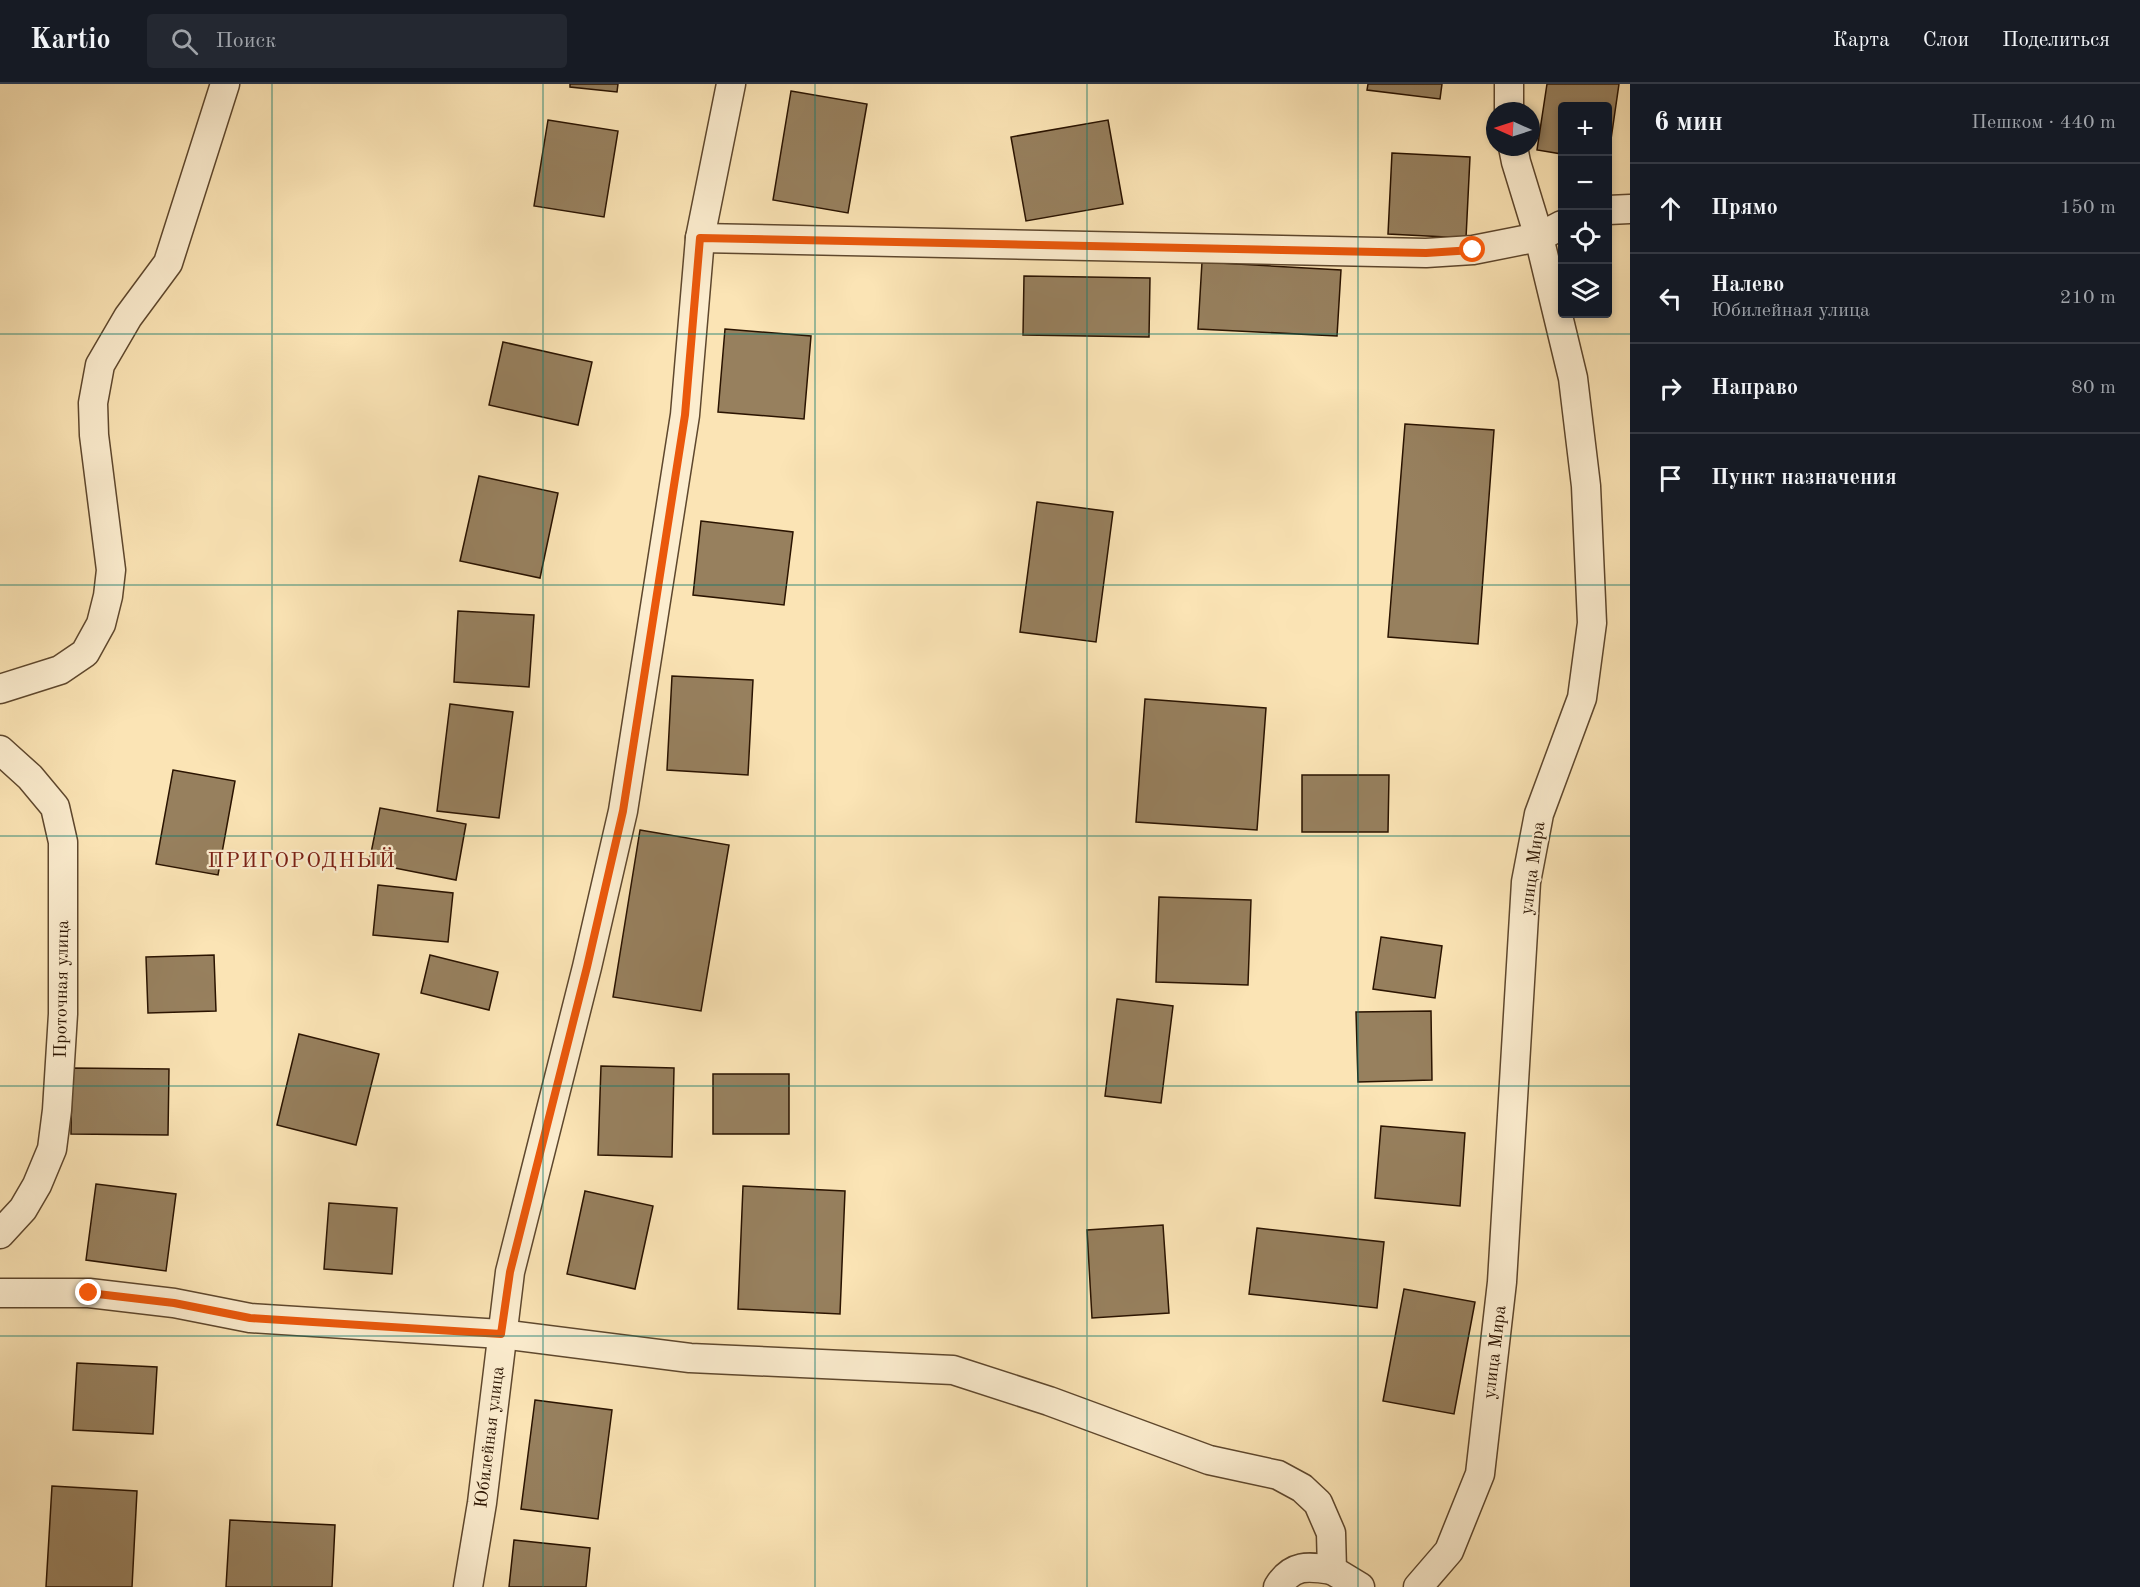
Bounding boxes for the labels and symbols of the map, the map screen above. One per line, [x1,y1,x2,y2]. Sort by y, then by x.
north arrow [1486,102,1540,156]
route start [1459,236,1485,262]
street label: улица Мира [1518,820,1548,916]
district label: ПРИГОРОДНЫЙ [208,846,396,872]
street label: Проточная улица [52,920,72,1058]
route end [75,1279,101,1305]
street label: улица Мира [1480,1304,1510,1400]
street label: Юбилейная улица [472,1365,508,1509]

